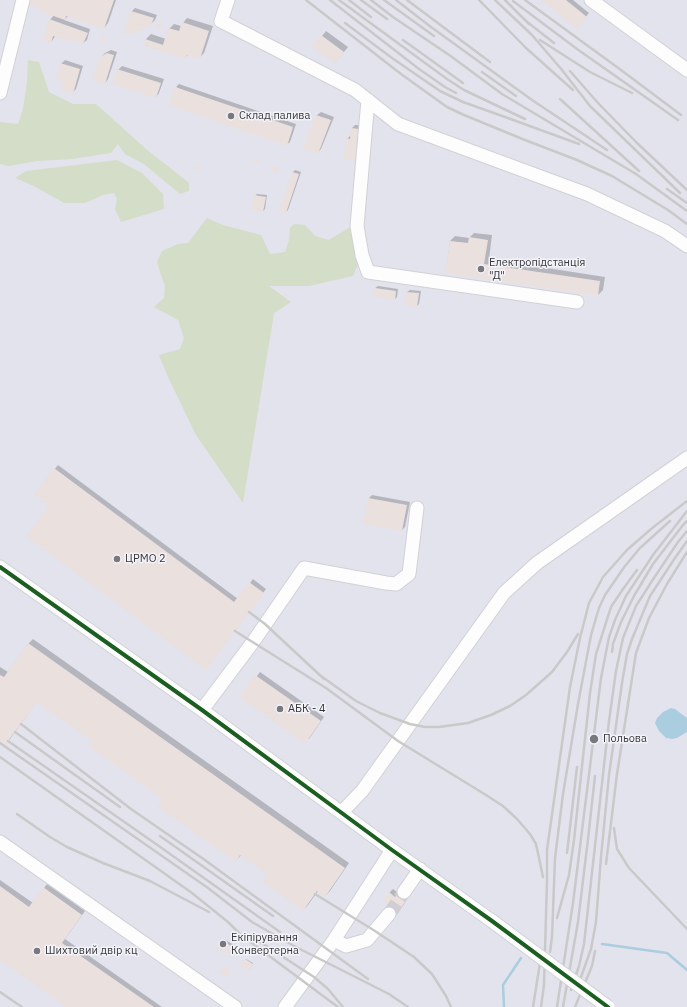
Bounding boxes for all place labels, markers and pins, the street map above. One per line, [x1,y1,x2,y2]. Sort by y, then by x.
place label: Склад палива [239,109,310,123]
marker: Склад палива [226,111,236,121]
place label: Електропідстанція "Д" [489,256,585,282]
marker: Електропідстанція "Д" [476,264,486,274]
place label: ЦРМО 2 [125,552,166,566]
marker: ЦРМО 2 [112,554,122,564]
place label: АБК - 4 [288,702,326,716]
marker: АБК - 4 [275,704,285,714]
place label: Польова [603,732,647,746]
marker: Польова [588,733,600,745]
place label: Екіпірування Конвертерна [231,931,299,957]
marker: Екіпірування Конвертерна [218,939,228,949]
place label: Шихтовий двір кц [45,944,138,958]
marker: Шихтовий двір кц [32,946,42,956]

